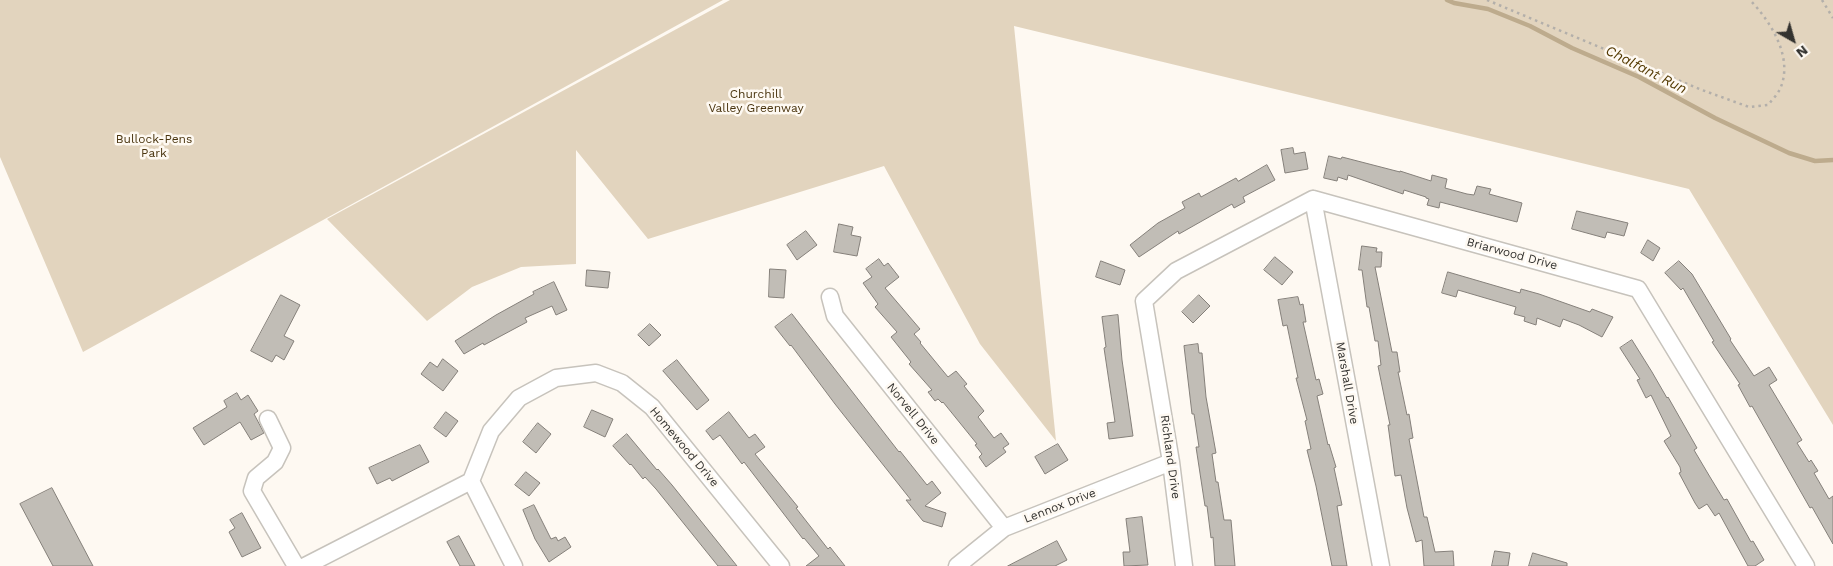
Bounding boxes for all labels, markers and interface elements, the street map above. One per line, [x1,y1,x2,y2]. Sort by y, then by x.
north arrow [1768,15,1818,65]
water label: Chalfant Run [1603,42,1689,98]
text: N [1793,42,1811,61]
park label: Churchill Valley Greenway [708,87,804,115]
park label: Bullock-Pens Park [116,132,192,160]
street label: Briarwood Drive [1465,235,1559,273]
street label: Marshall Drive [1333,341,1361,425]
street label: Norvell Drive [884,380,942,448]
street label: Homewood Drive [646,404,722,490]
street label: Richland Drive [1157,414,1183,500]
street label: Lennox Drive [1022,486,1098,526]

